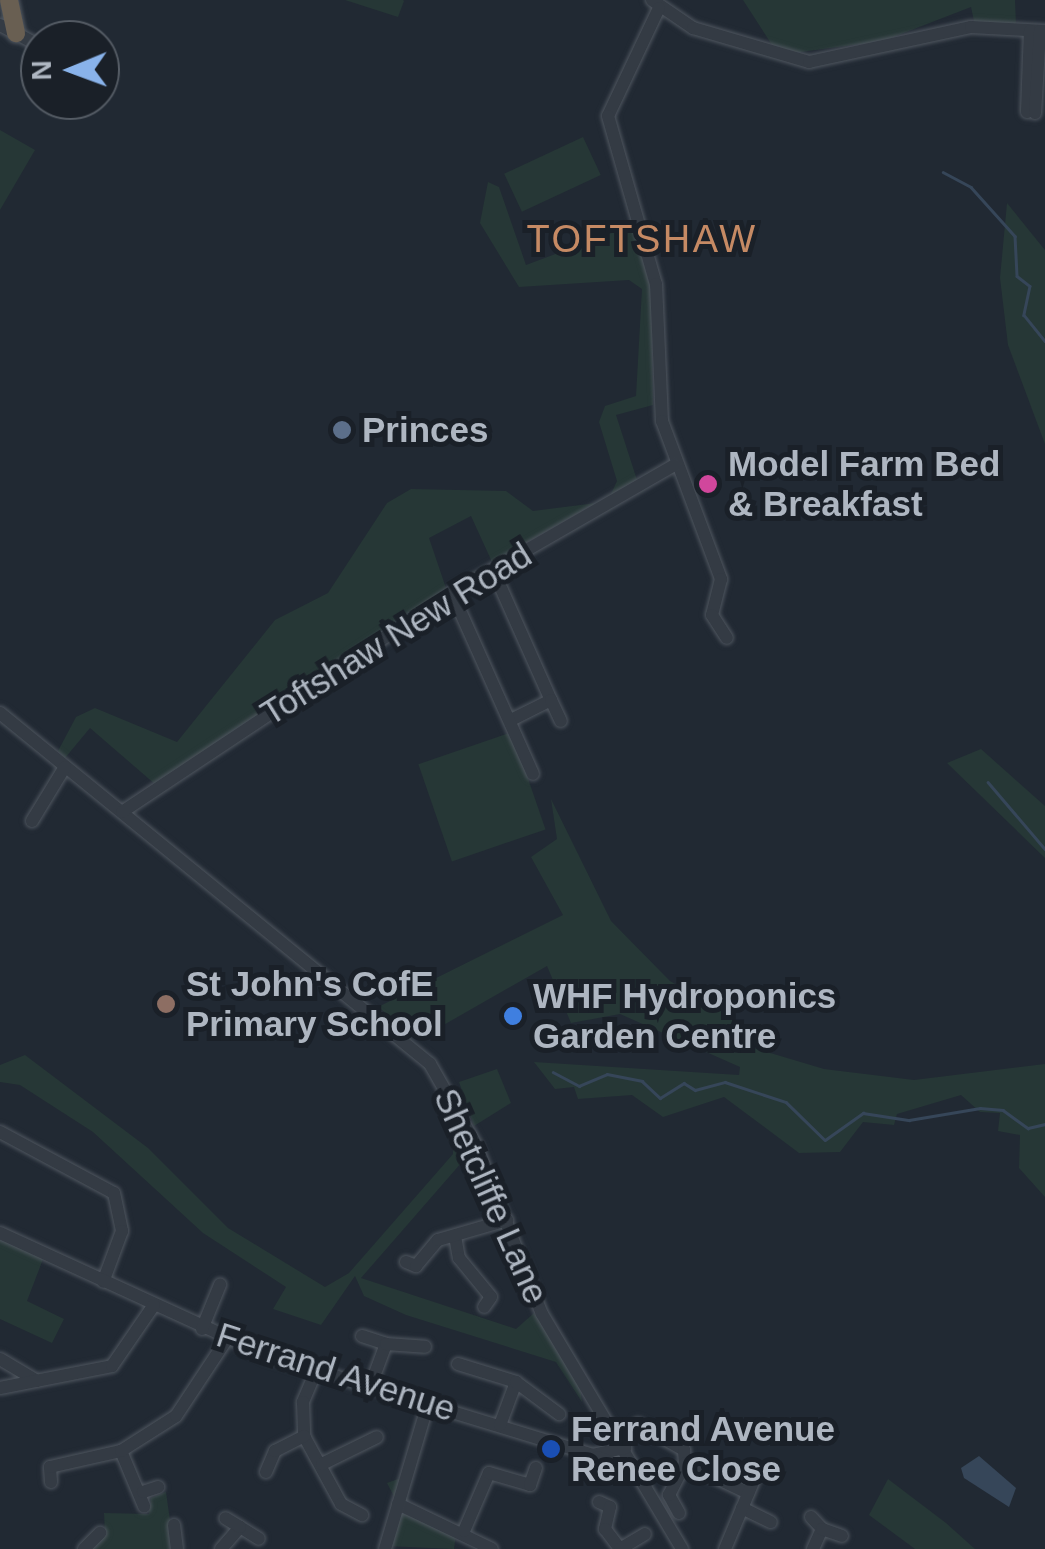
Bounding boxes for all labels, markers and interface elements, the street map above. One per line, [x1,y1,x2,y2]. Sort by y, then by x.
north arrow [20,20,120,120]
text: N [26,60,57,81]
district label: TOFTSHAW [526,217,758,263]
place label: Princes [362,409,488,451]
marker: Princes [331,419,353,441]
place label: Model Farm Bed & Breakfast [728,443,1000,525]
marker: Model Farm Bed & Breakfast [697,473,719,495]
street label: Toftshaw New Road [253,534,539,734]
place label: St John's CofE Primary School [186,963,443,1045]
place label: WHF Hydroponics Garden Centre [533,975,836,1057]
marker: St John's CofE Primary School [155,993,177,1015]
marker: WHF Hydroponics Garden Centre [502,1005,524,1027]
street label: Shetcliffe Lane [425,1082,557,1310]
street label: Ferrand Avenue [210,1313,462,1431]
place label: Ferrand Avenue Renee Close [571,1408,836,1490]
marker: Ferrand Avenue Renee Close [540,1438,562,1460]

